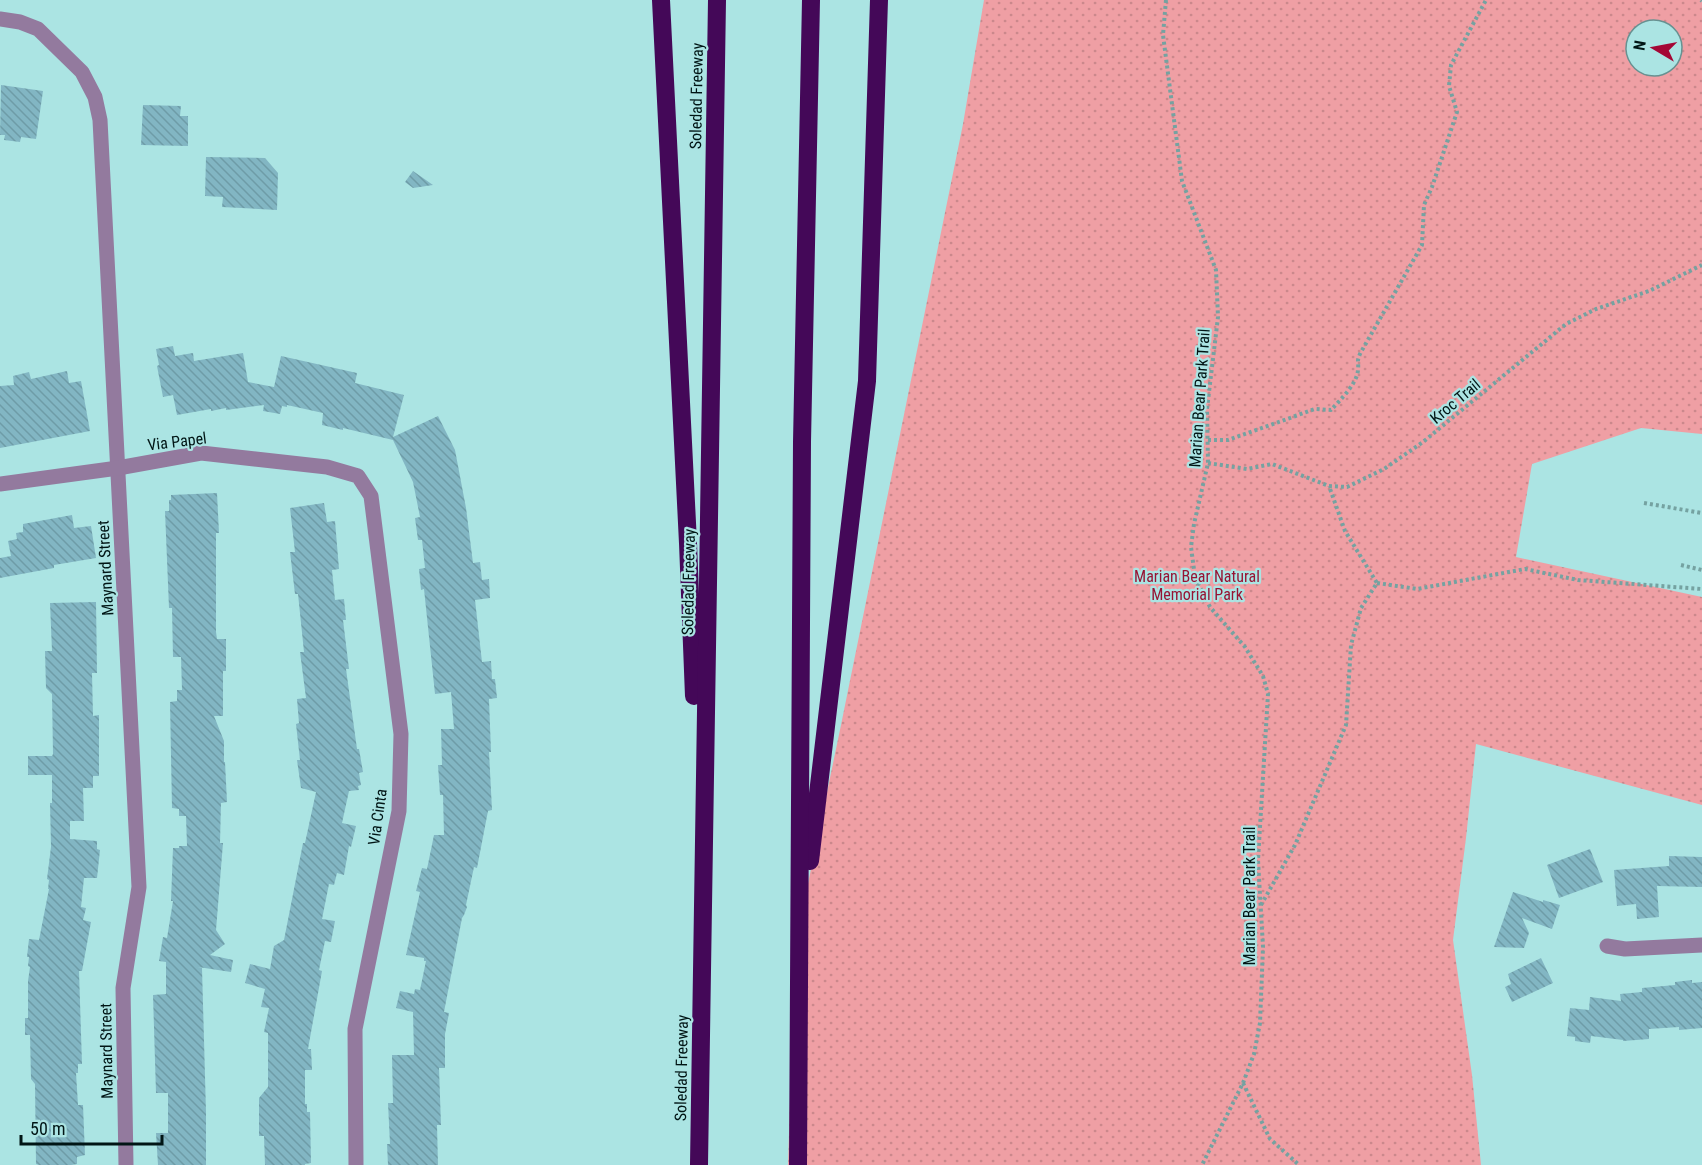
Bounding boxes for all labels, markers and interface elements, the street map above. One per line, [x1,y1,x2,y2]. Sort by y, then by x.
north arrow [1624,18,1684,78]
text: N [1630,39,1650,52]
street label: Soledad Freeway [686,42,707,149]
street label: Marian Bear Park Trail [1185,328,1214,468]
street label: Kroc Trail [1426,375,1484,428]
street label: Via Papel [146,428,208,455]
street label: Maynard Street [93,520,117,616]
street label: Soledad Freeway [678,528,699,635]
park label: Marian Bear Natural Memorial Park [1134,567,1260,604]
street label: Via Cinta [364,788,391,847]
street label: Marian Bear Park Trail [1240,826,1259,966]
street label: Maynard Street [96,1003,117,1099]
street label: Soledad Freeway [671,1014,692,1121]
scale bar [21,1108,162,1146]
text: 50 m [30,1118,65,1139]

